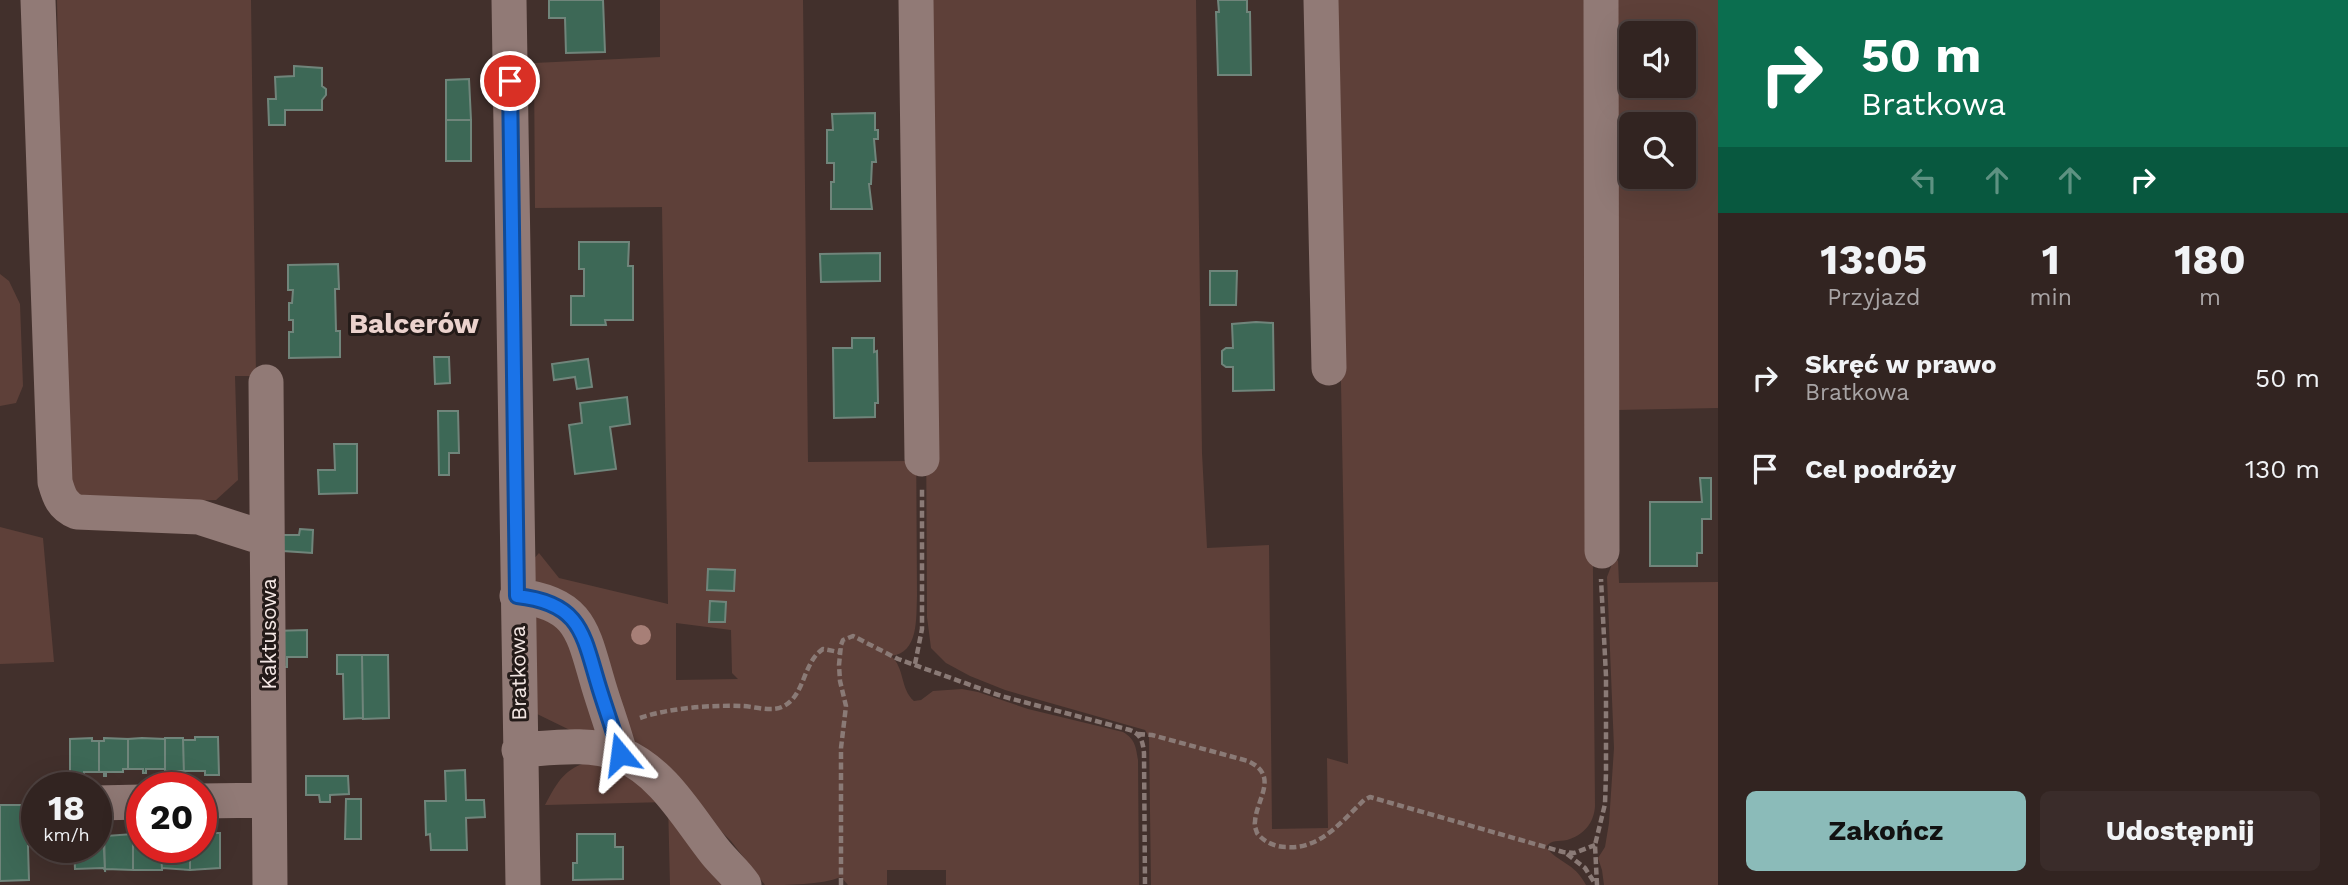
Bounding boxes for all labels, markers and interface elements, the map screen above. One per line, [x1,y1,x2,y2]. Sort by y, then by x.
map controls [1619,21,1696,189]
button: sound [1619,21,1696,98]
text: 50 m [1861,26,1981,84]
icon: right [1746,28,1837,119]
pin [480,51,540,111]
icon: arrive [491,62,529,100]
text: Bratkowa [1861,85,2006,123]
button: search [1619,112,1696,189]
icon: left [1905,161,1943,199]
icon: ahead [1978,161,2016,199]
icon: ahead [2051,161,2089,199]
icon: right [2124,161,2162,199]
text: 13:05 [1820,235,1927,284]
text: 1 [2042,235,2060,284]
text: 180 [2174,235,2246,284]
text: Przyjazd [1827,284,1920,311]
text: min [2030,284,2072,311]
text: m [2199,284,2221,311]
district label: Balcerów [349,307,480,340]
text: Skręć w prawo [1805,349,1997,379]
icon: right [1746,359,1784,397]
text: 50 m [2255,363,2320,393]
text: Bratkowa [1805,379,1909,406]
icon: arrive [1746,450,1784,488]
text: Cel podróży [1805,454,1956,484]
text: 130 m [2245,454,2320,484]
street label: Kaktusowa [256,578,281,690]
street label: Bratkowa [505,625,531,721]
position arrow [583,717,657,791]
speed limit sign: 20 [126,772,217,863]
text: 18 [48,787,85,829]
button: Zakończ [1746,791,2026,871]
button: Udostępnij [2040,791,2320,871]
text: km/h [43,824,90,845]

